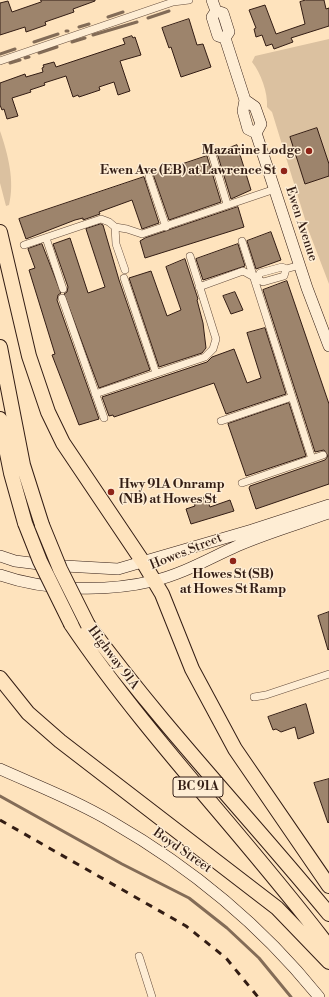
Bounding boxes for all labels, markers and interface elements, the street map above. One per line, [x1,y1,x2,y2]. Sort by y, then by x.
place label: Mazarine Lodge [202,143,301,159]
marker: Mazarine Lodge [304,146,314,156]
place label: Ewen Ave (EB) at Lawrence St [100,163,276,179]
marker: Ewen Ave (EB) at Lawrence St [279,166,289,176]
street label: Ewen Avenue [282,185,320,263]
place label: Hwy 91A Onramp (NB) at Howes St [119,477,225,508]
marker: Hwy 91A Onramp (NB) at Howes St [106,487,116,497]
street label: Howes Street [148,530,224,574]
marker: Howes St (SB) at Howes St Ramp [228,556,238,566]
place label: Howes St (SB) at Howes St Ramp [180,567,286,598]
street label: Highway 91A [84,623,142,693]
road number: BC 91A [173,777,223,797]
street label: Boyd Street [150,825,214,877]

